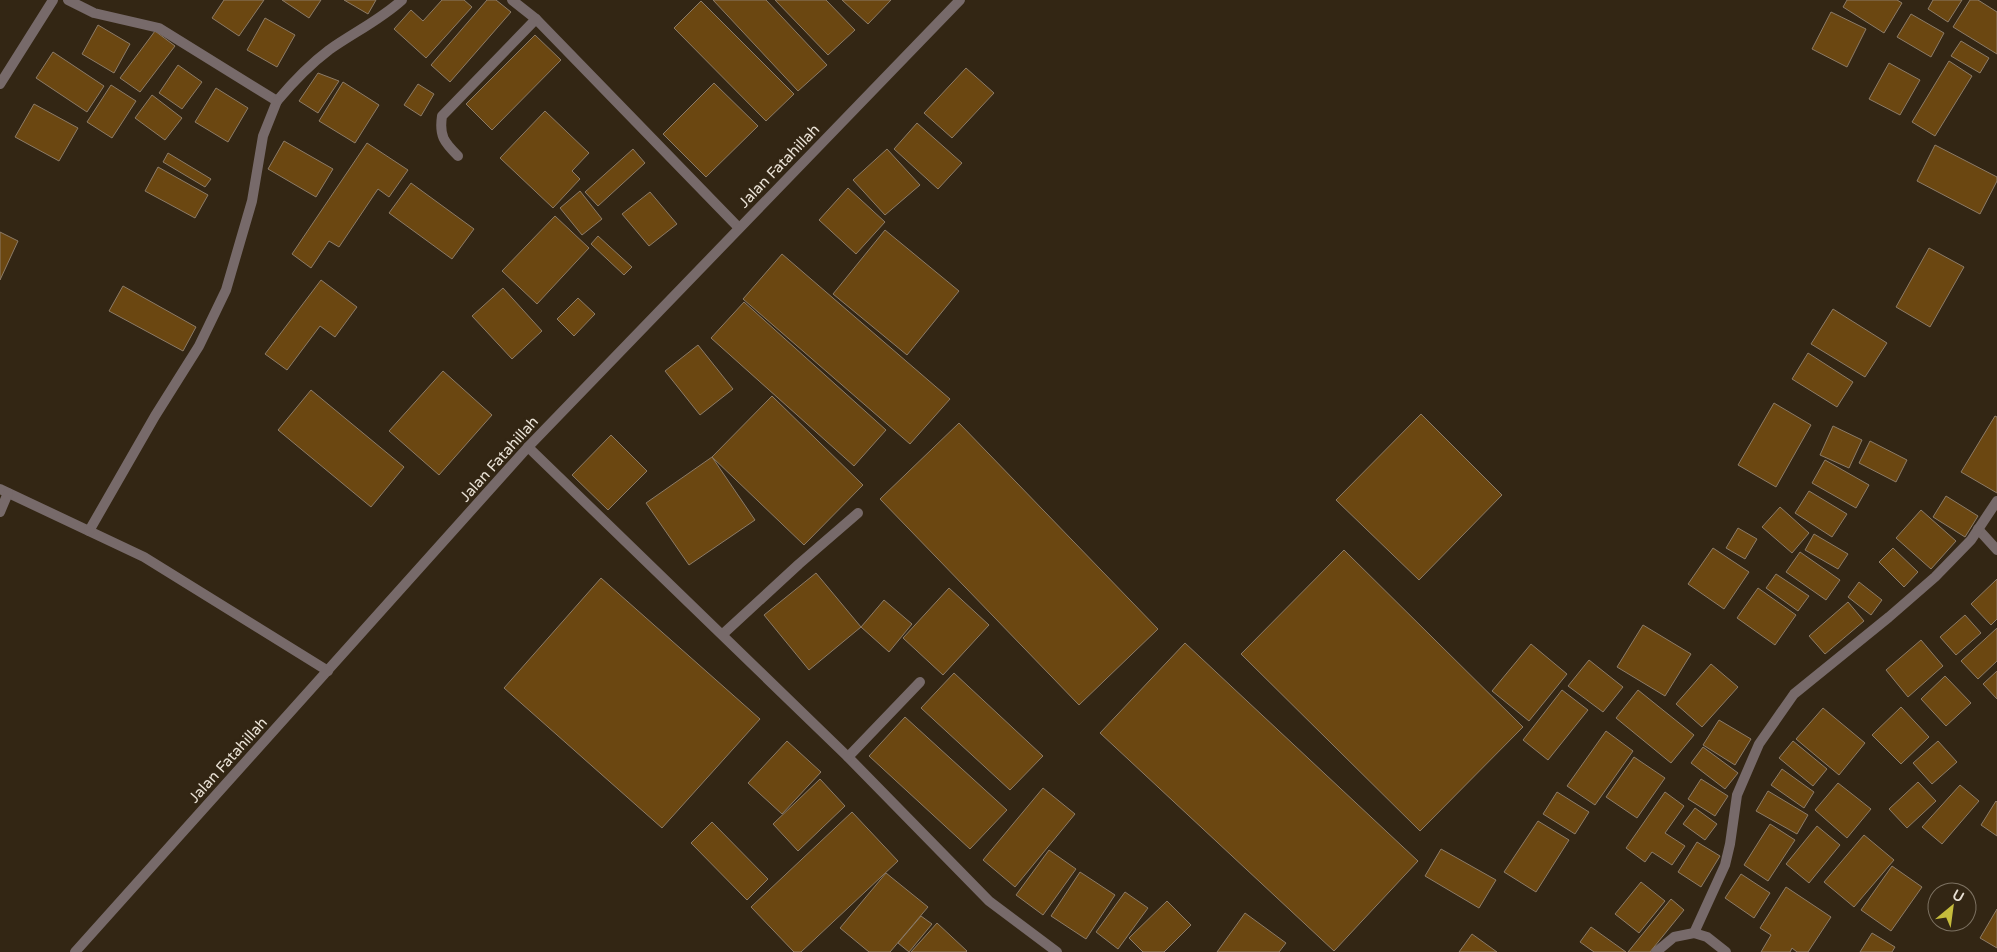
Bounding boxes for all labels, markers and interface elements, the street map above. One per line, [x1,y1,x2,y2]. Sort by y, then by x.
street label: Jalan Fatahillah [735,121,823,211]
street label: Jalan Fatahillah [456,413,542,505]
street label: Jalan Fatahillah [185,714,271,806]
north arrow [1927,882,1977,932]
text: U [1949,886,1967,906]

